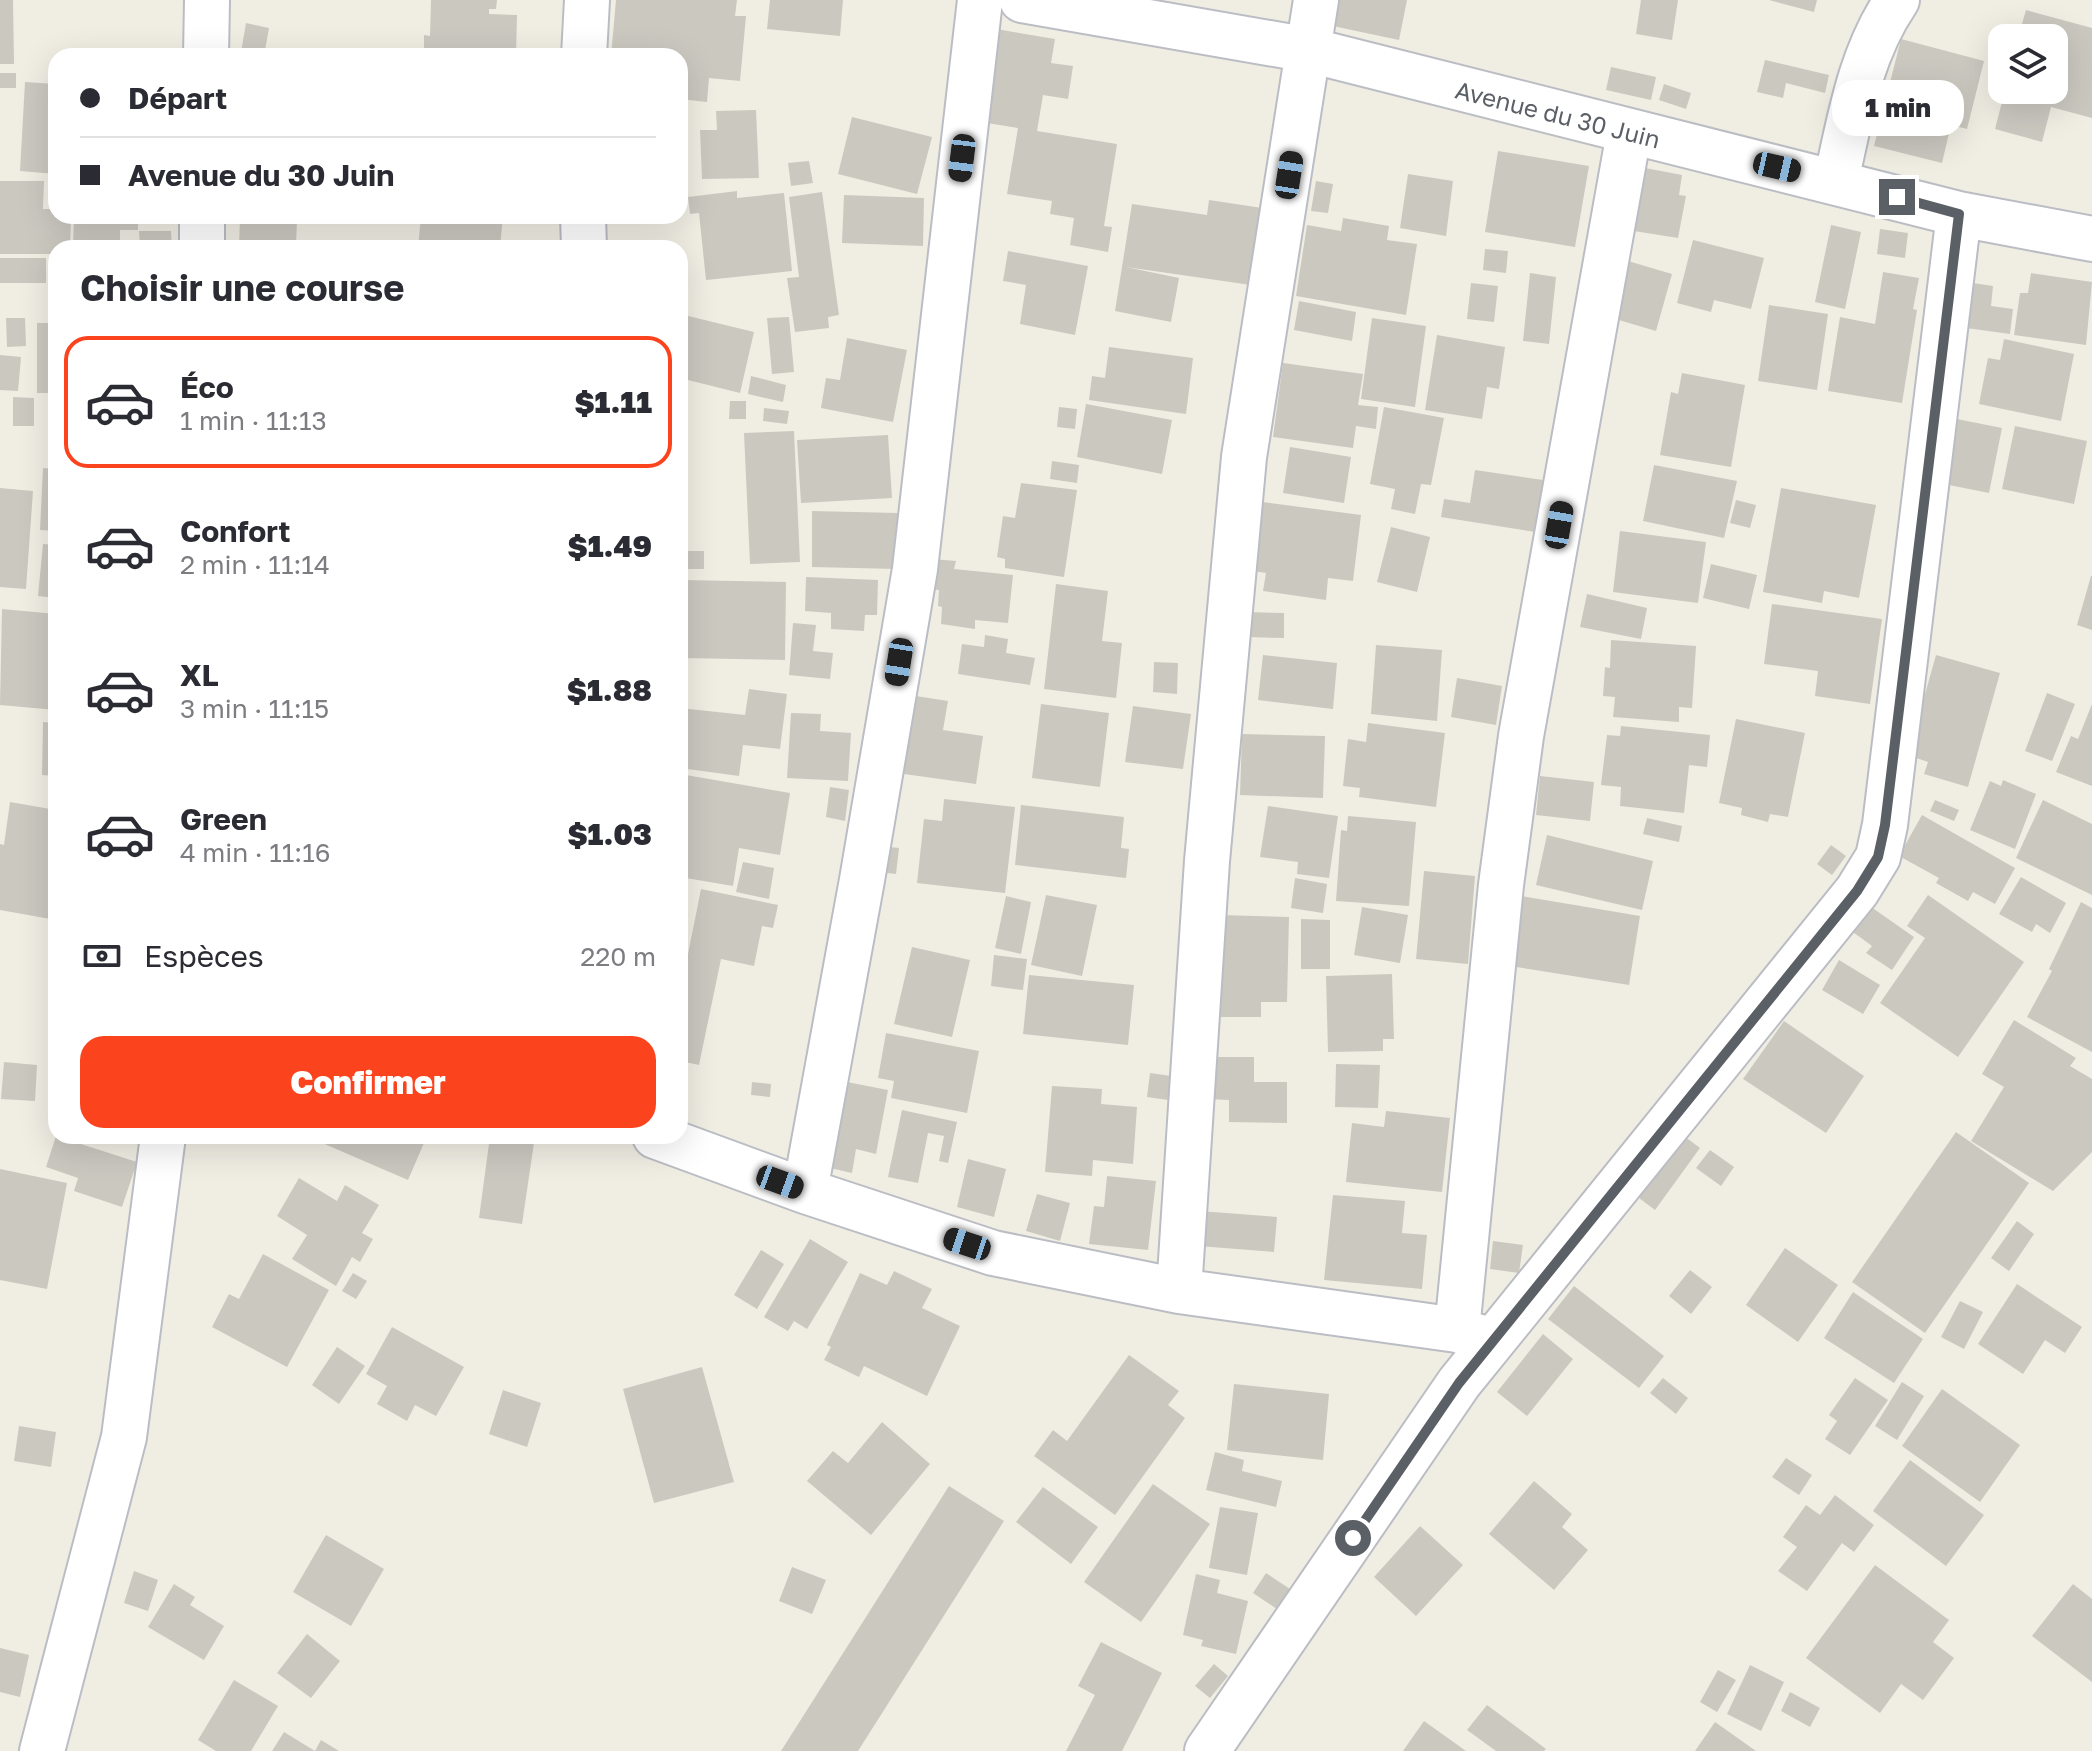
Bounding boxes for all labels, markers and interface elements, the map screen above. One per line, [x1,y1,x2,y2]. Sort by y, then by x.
map controls [1988,24,2068,104]
button: layers [1988,24,2068,104]
street label: Avenue du 30 Juin [1453,75,1663,153]
text: Départ [128,80,227,116]
callout: 1 min [1831,81,1963,137]
text: 1 min [1865,92,1931,123]
car [947,133,977,183]
car [1273,149,1305,201]
car [1751,150,1803,184]
text: Avenue du 30 Juin [128,157,394,193]
route end [1879,179,1915,215]
text: Choisir une course [80,266,404,309]
icon: car [84,366,156,438]
text: Éco [180,369,234,405]
text: $1.11 [574,384,652,420]
text: 1 min · 11:13 [180,405,327,436]
car [1543,499,1575,551]
icon: car [84,510,156,582]
text: Confort [180,513,291,549]
text: $1.49 [568,528,652,564]
text: 2 min · 11:14 [180,549,330,580]
car [883,636,915,688]
icon: car [84,654,156,726]
text: XL [180,657,219,693]
text: $1.88 [567,672,652,708]
text: 3 min · 11:15 [180,693,329,724]
icon: car [84,798,156,870]
text: Green [180,801,267,837]
text: $1.03 [567,816,652,852]
text: 4 min · 11:16 [180,837,331,868]
icon: cash [80,934,124,978]
text: Espèces [144,938,264,974]
text: 220 m [580,941,656,972]
button: Confirmer [80,1036,656,1128]
car [753,1163,807,1201]
car [940,1225,994,1263]
route start [1335,1520,1371,1556]

